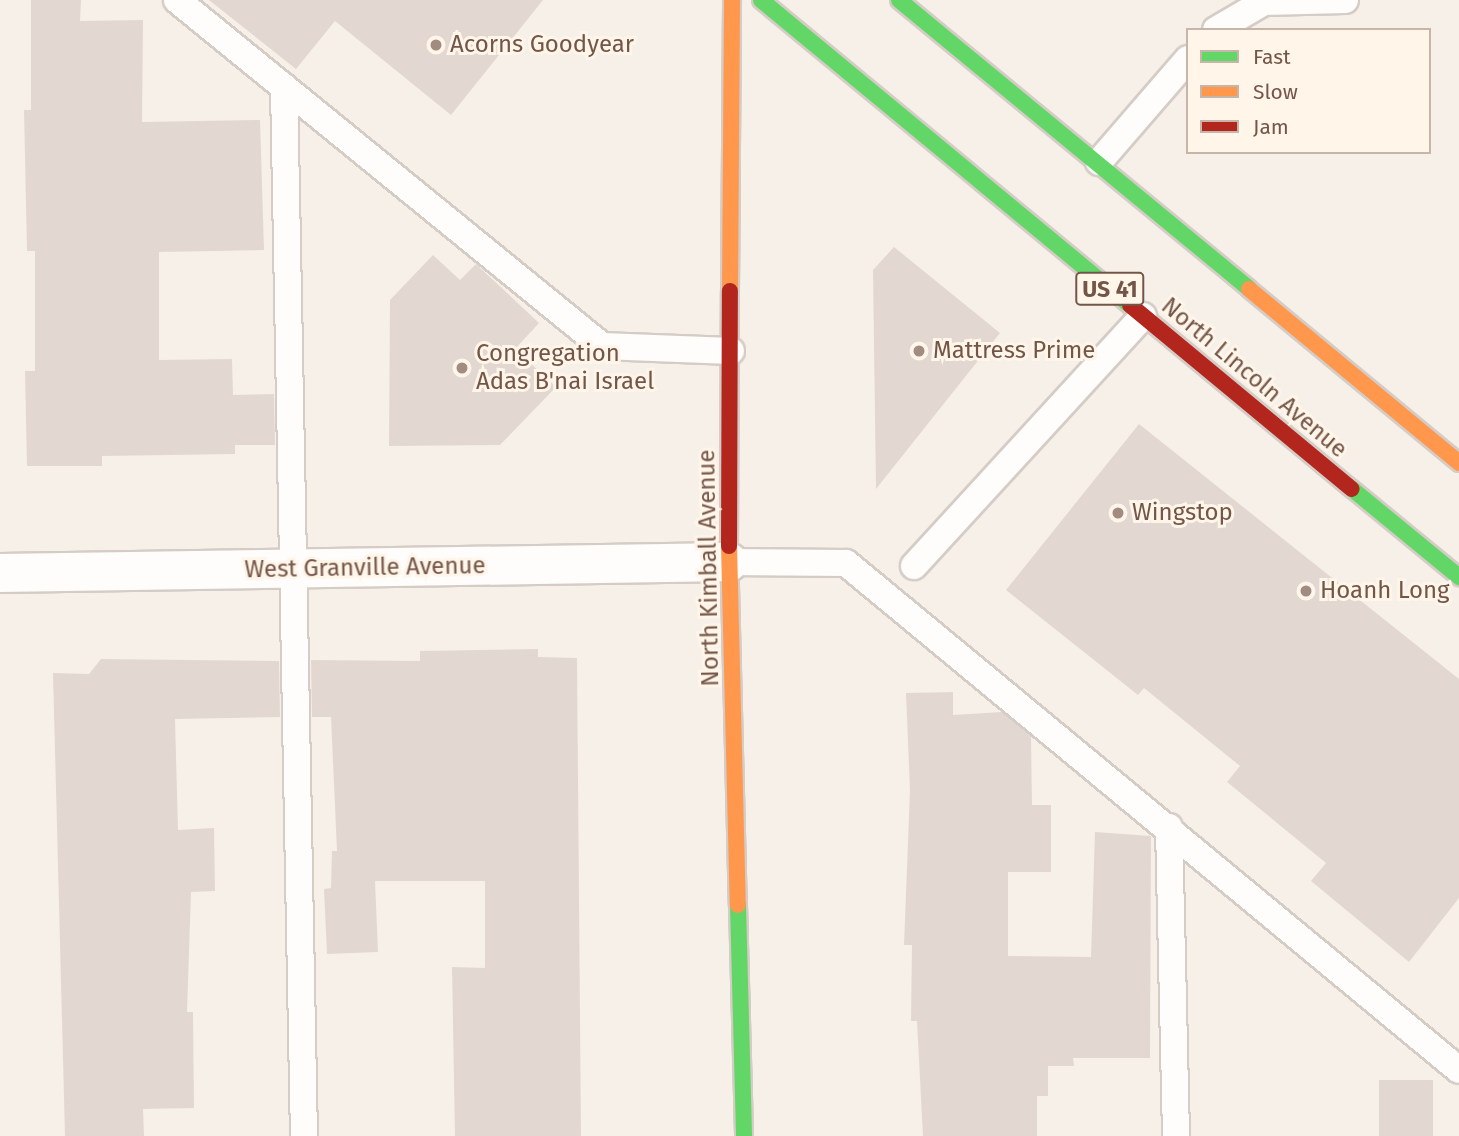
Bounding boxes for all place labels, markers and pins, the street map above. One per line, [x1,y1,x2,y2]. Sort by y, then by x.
place label: Acorns Goodyear [450,31,634,59]
marker: Acorns Goodyear [428,37,444,53]
place label: Mattress Prime [933,337,1095,365]
place label: Congregation Adas B'nai Israel [476,340,654,396]
marker: Mattress Prime [911,343,927,359]
marker: Congregation Adas B'nai Israel [454,360,470,376]
place label: Wingstop [1132,499,1233,527]
marker: Wingstop [1110,505,1126,521]
place label: Hoanh Long [1320,577,1450,605]
marker: Hoanh Long [1298,583,1314,599]

